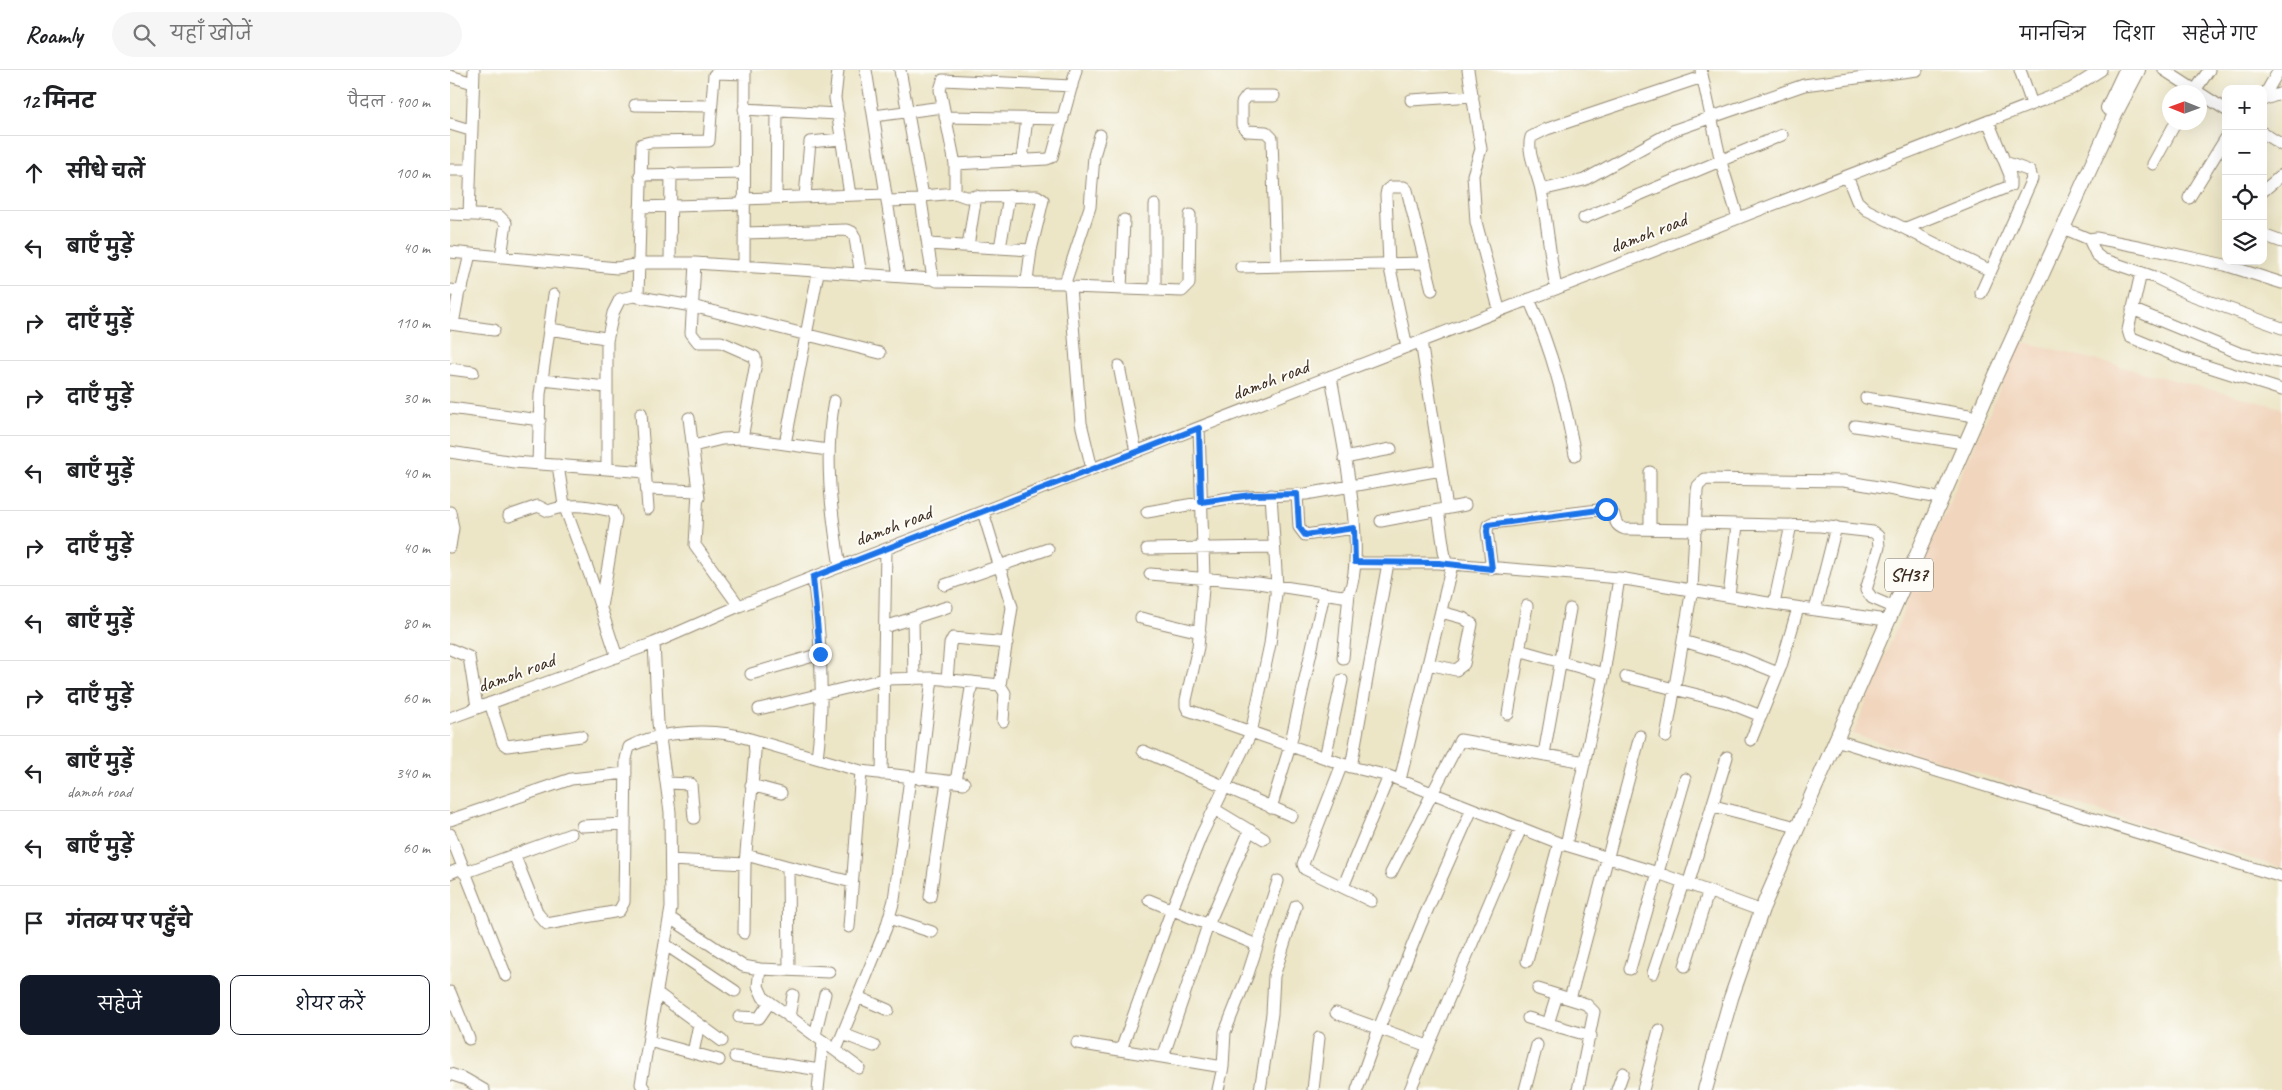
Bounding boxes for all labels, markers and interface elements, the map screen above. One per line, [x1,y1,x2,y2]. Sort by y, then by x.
search box [112,12,462,57]
text: Roamly [25,20,82,50]
icon: search [130,21,158,49]
text: यहाँ खोजें [170,22,252,46]
text: मानचित्र [2020,23,2086,45]
text: दिशा [2114,23,2154,45]
text: सहेजे गए [2182,23,2257,45]
north arrow [2162,85,2207,130]
map controls [2222,85,2267,265]
button: + [2222,85,2267,130]
text: 12 मिनट [20,88,95,114]
text: पैदल · 900 m [348,92,430,112]
button: − [2222,130,2267,175]
icon: ahead [20,159,48,187]
text: सीधे चलें [67,160,145,184]
text: 100 m [396,163,430,183]
button: locate [2222,175,2267,220]
street label: damoh road [1606,206,1693,259]
button: layers [2222,220,2267,265]
icon: left [20,234,48,262]
text: बाएँ मुड़ें [67,235,133,259]
text: 40 m [403,238,430,258]
icon: right [20,309,48,337]
text: दाएँ मुड़ें [67,310,133,334]
text: 110 m [396,313,430,333]
street label: damoh road [1228,353,1315,406]
icon: right [20,384,48,412]
text: दाएँ मुड़ें [67,385,133,409]
text: 30 m [403,388,430,408]
icon: left [20,459,48,487]
text: बाएँ मुड़ें [67,460,133,484]
text: 40 m [403,463,430,483]
route start [1595,498,1618,521]
street label: damoh road [851,499,938,552]
icon: right [20,534,48,562]
text: दाएँ मुड़ें [67,535,133,559]
text: 40 m [403,538,430,558]
road number: SH37 [1885,558,1933,592]
icon: left [20,609,48,637]
text: बाएँ मुड़ें [67,610,133,634]
text: 80 m [403,613,430,633]
route end [809,643,832,666]
street label: damoh road [474,646,561,699]
icon: right [20,684,48,712]
text: दाएँ मुड़ें [67,685,133,709]
text: 60 m [403,688,430,708]
text: बाएँ मुड़ें [67,750,133,774]
icon: left [20,759,48,787]
text: 340 m [396,763,430,783]
text: damoh road [67,782,132,802]
icon: left [20,834,48,862]
text: बाएँ मुड़ें [67,835,133,859]
text: 60 m [403,838,430,858]
icon: arrive [20,909,48,937]
text: गंतव्य पर पहुँचे [67,910,192,934]
button: सहेजें [20,975,220,1035]
button: शेयर करें [230,975,430,1035]

